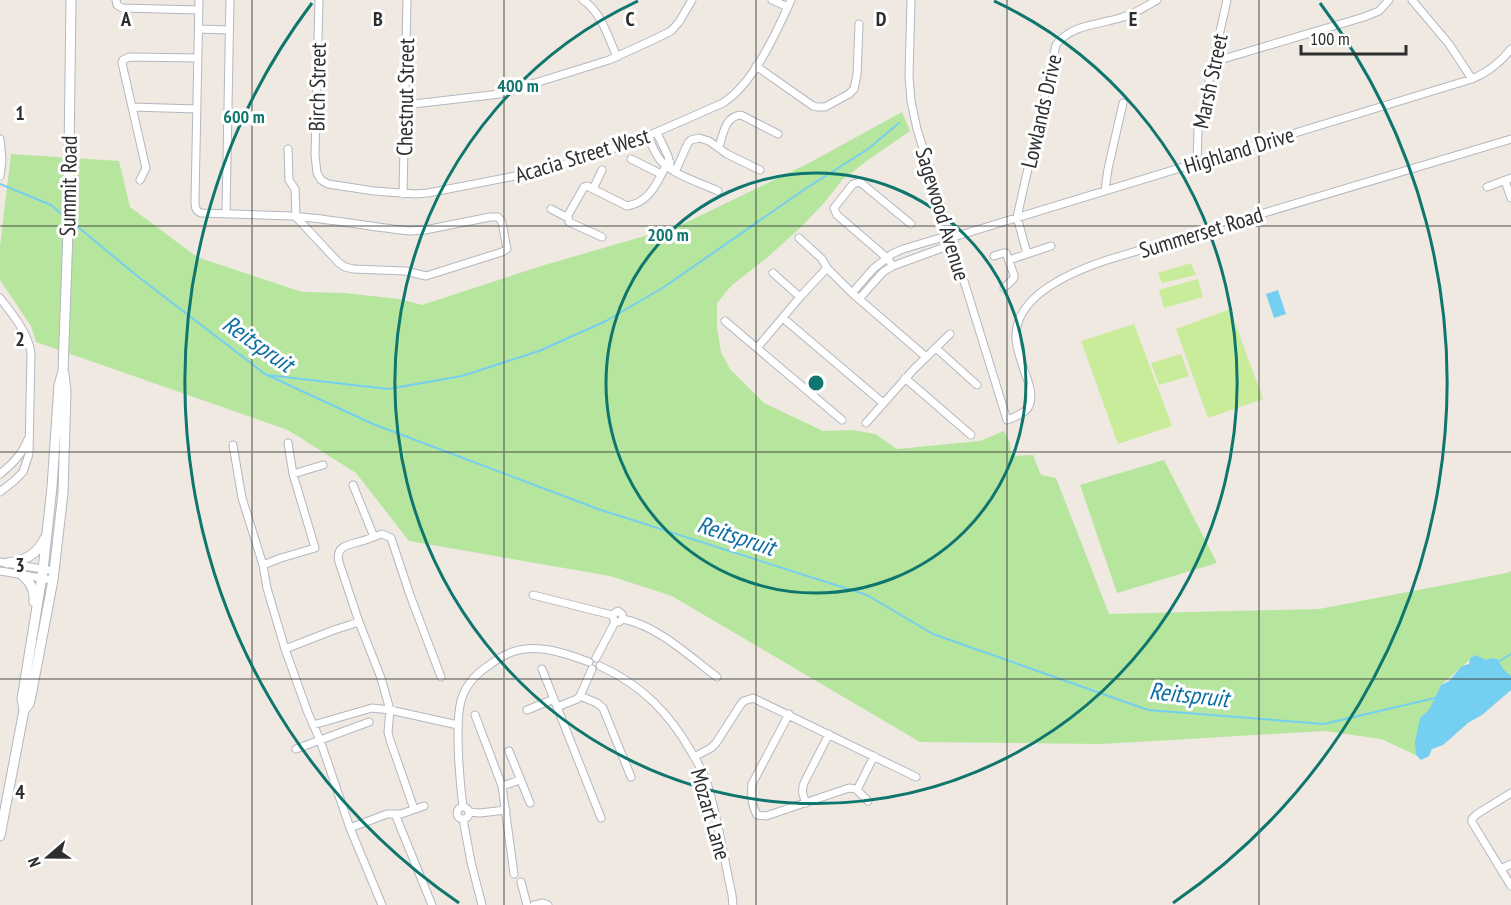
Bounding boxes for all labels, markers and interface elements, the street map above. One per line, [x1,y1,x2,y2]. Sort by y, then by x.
text: A [120,6,132,32]
text: B [373,6,383,32]
text: C [625,6,635,32]
text: D [876,6,887,32]
text: E [1129,6,1137,32]
scale bar [1301,18,1406,56]
text: 100 m [1310,27,1350,50]
street label: Marsh Street [1186,31,1234,131]
street label: Chestnut Street [390,38,420,156]
street label: Birch Street [302,42,332,132]
street label: Lowlands Drive [1014,52,1068,170]
text: 400 m [497,74,539,97]
text: 1 [15,100,25,126]
text: 600 m [223,105,265,128]
street label: Highland Drive [1181,120,1297,180]
street label: Acacia Street West [511,121,653,189]
street label: Summit Road [53,135,83,237]
street label: Sagewood Avenue [909,144,977,284]
street label: Summerset Road [1136,200,1266,264]
text: 200 m [647,223,689,246]
water label: Reitspruit [217,308,302,381]
text: 2 [15,326,25,352]
centre of rings [806,373,826,393]
water label: Reitspruit [693,508,781,563]
text: 3 [15,552,25,578]
water label: Reitspruit [1148,675,1233,714]
street label: Mozart Lane [685,765,737,863]
text: 4 [15,779,25,805]
north arrow [18,827,78,887]
text: N [23,855,45,870]

